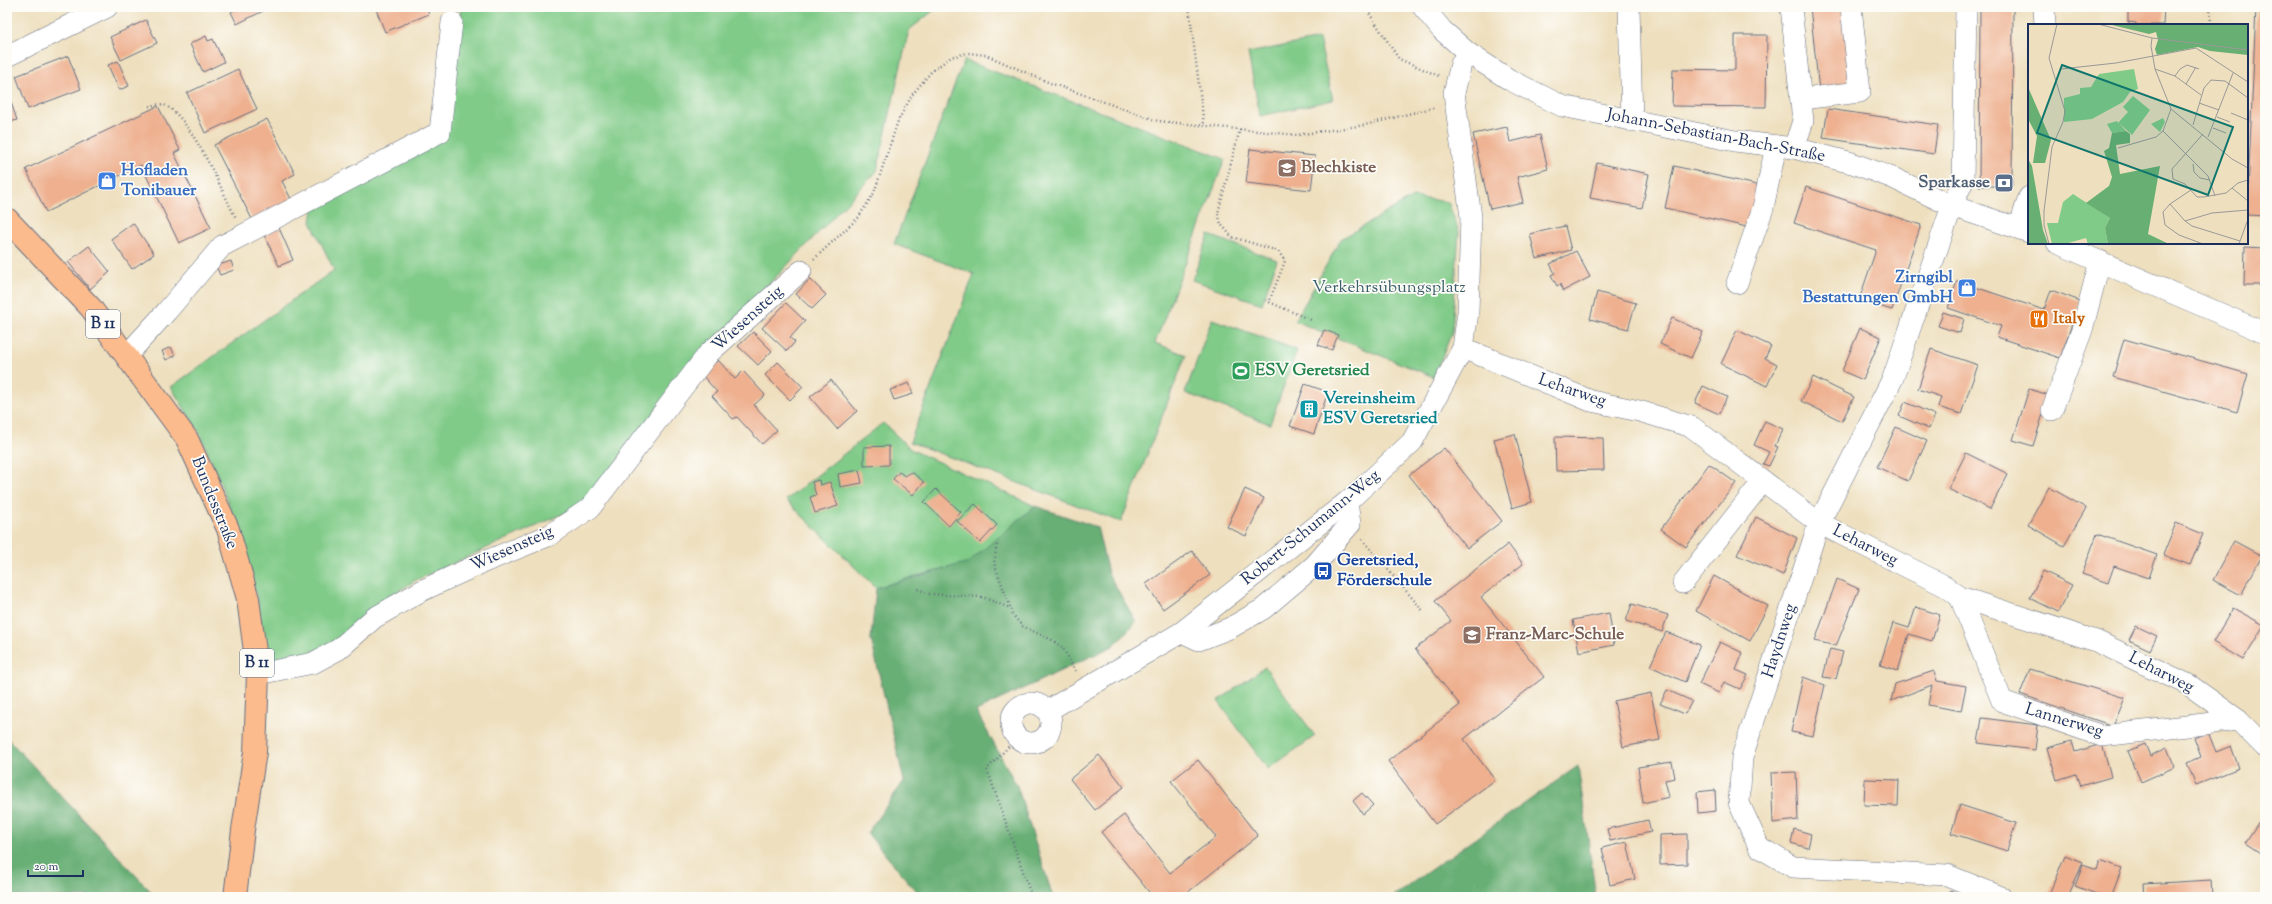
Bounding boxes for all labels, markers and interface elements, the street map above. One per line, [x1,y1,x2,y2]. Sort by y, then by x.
inset map [2028,24,2248,244]
street label: Johann-Sebastian-Bach-Straße [1604,103,1827,169]
place label: Blechkiste [1301,156,1376,180]
school or university icon: Blechkiste [1276,157,1298,179]
place label: Hofladen Tonibauer [121,159,197,203]
shop icon: Hofladen Tonibauer [96,170,118,192]
place label: Sparkasse [1918,171,1990,195]
bank icon: Sparkasse [1993,172,2015,194]
place label: Zirngibl Bestattungen GmbH [1803,266,1954,310]
park label: Verkehrsübungsplatz [1312,276,1466,300]
shop icon: Zirngibl Bestattungen GmbH [1956,277,1978,299]
street label: Wiesensteig [707,280,789,358]
place label: Italy [2053,307,2086,331]
restaurant icon: Italy [2028,308,2050,330]
road number: B 11 [86,310,120,338]
place label: ESV Geretsried [1255,359,1370,383]
sports icon: ESV Geretsried [1230,360,1252,382]
street label: Leharweg [1535,368,1609,414]
place label: Vereinsheim ESV Geretsried [1323,387,1438,431]
building icon: Vereinsheim ESV Geretsried [1298,398,1320,420]
street label: Bundesstraße [185,453,244,553]
street label: Robert-Schumann-Weg [1236,464,1386,592]
street label: Leharweg [1828,519,1902,573]
street label: Wiesensteig [467,520,557,578]
place label: Geretsried, Förderschule [1337,549,1432,593]
bus stop icon: Geretsried, Förderschule [1312,560,1334,582]
street label: Haydnweg [1757,601,1803,681]
place label: Franz-Marc-Schule [1486,623,1624,647]
school or university icon: Franz-Marc-Schule [1461,624,1483,646]
street label: Leharweg [2124,646,2198,700]
road number: B 11 [240,649,274,677]
street label: Lannerweg [2022,698,2106,744]
scale bar [28,852,83,878]
text: 20 m [34,858,59,876]

